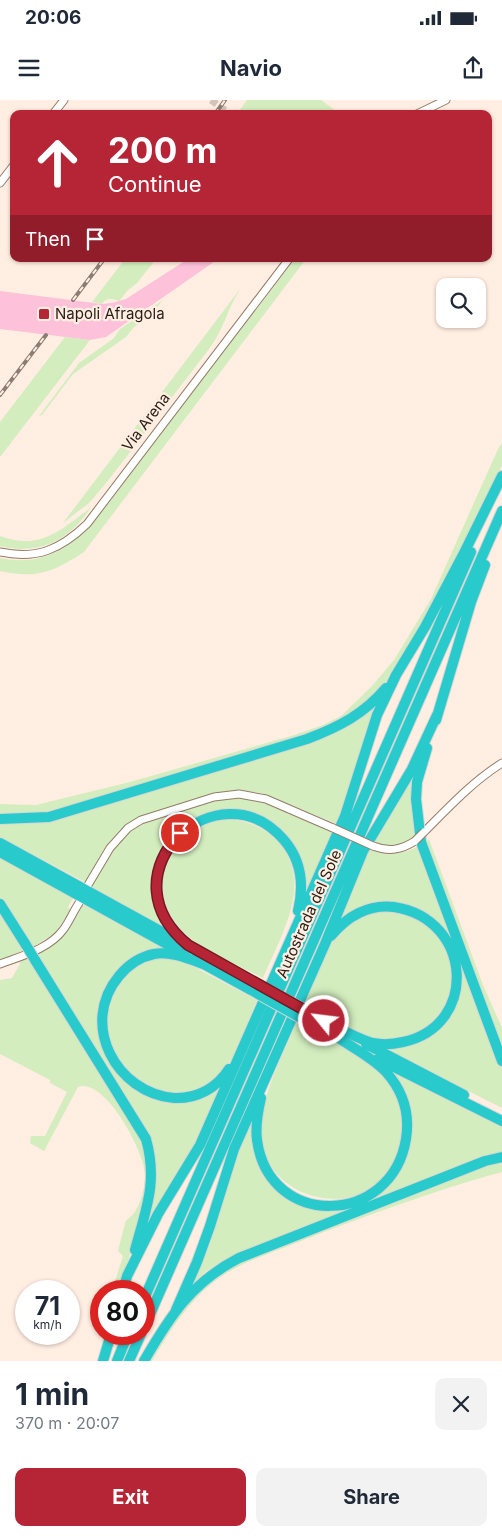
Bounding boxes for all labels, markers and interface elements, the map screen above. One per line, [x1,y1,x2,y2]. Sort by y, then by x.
text: 20:06 [25,6,81,29]
icon: menu [15,54,43,82]
icon: share [459,54,487,82]
text: Navio [220,55,282,81]
text: 200 m [108,129,217,171]
icon: ahead [25,130,90,195]
text: Continue [108,171,202,197]
icon: arrive [81,225,109,253]
text: Then [25,228,71,251]
map controls [436,278,486,328]
button: search [436,278,486,328]
place label: Napoli Afragola [55,304,165,323]
marker: Napoli Afragola [37,307,51,321]
street label: Via Arena [117,389,174,455]
pin [159,812,201,854]
icon: arrive [166,819,194,847]
street label: Autostrada del Sole [272,847,345,981]
position arrow [297,994,349,1046]
speed limit sign: 80 [90,1280,155,1345]
text: 71 [35,1291,60,1321]
text: km/h [33,1317,62,1332]
text: 1 min [15,1376,89,1412]
button: close [435,1378,487,1430]
text: 370 m · 20:07 [15,1413,119,1433]
button: Exit [15,1468,246,1526]
button: Share [256,1468,487,1526]

